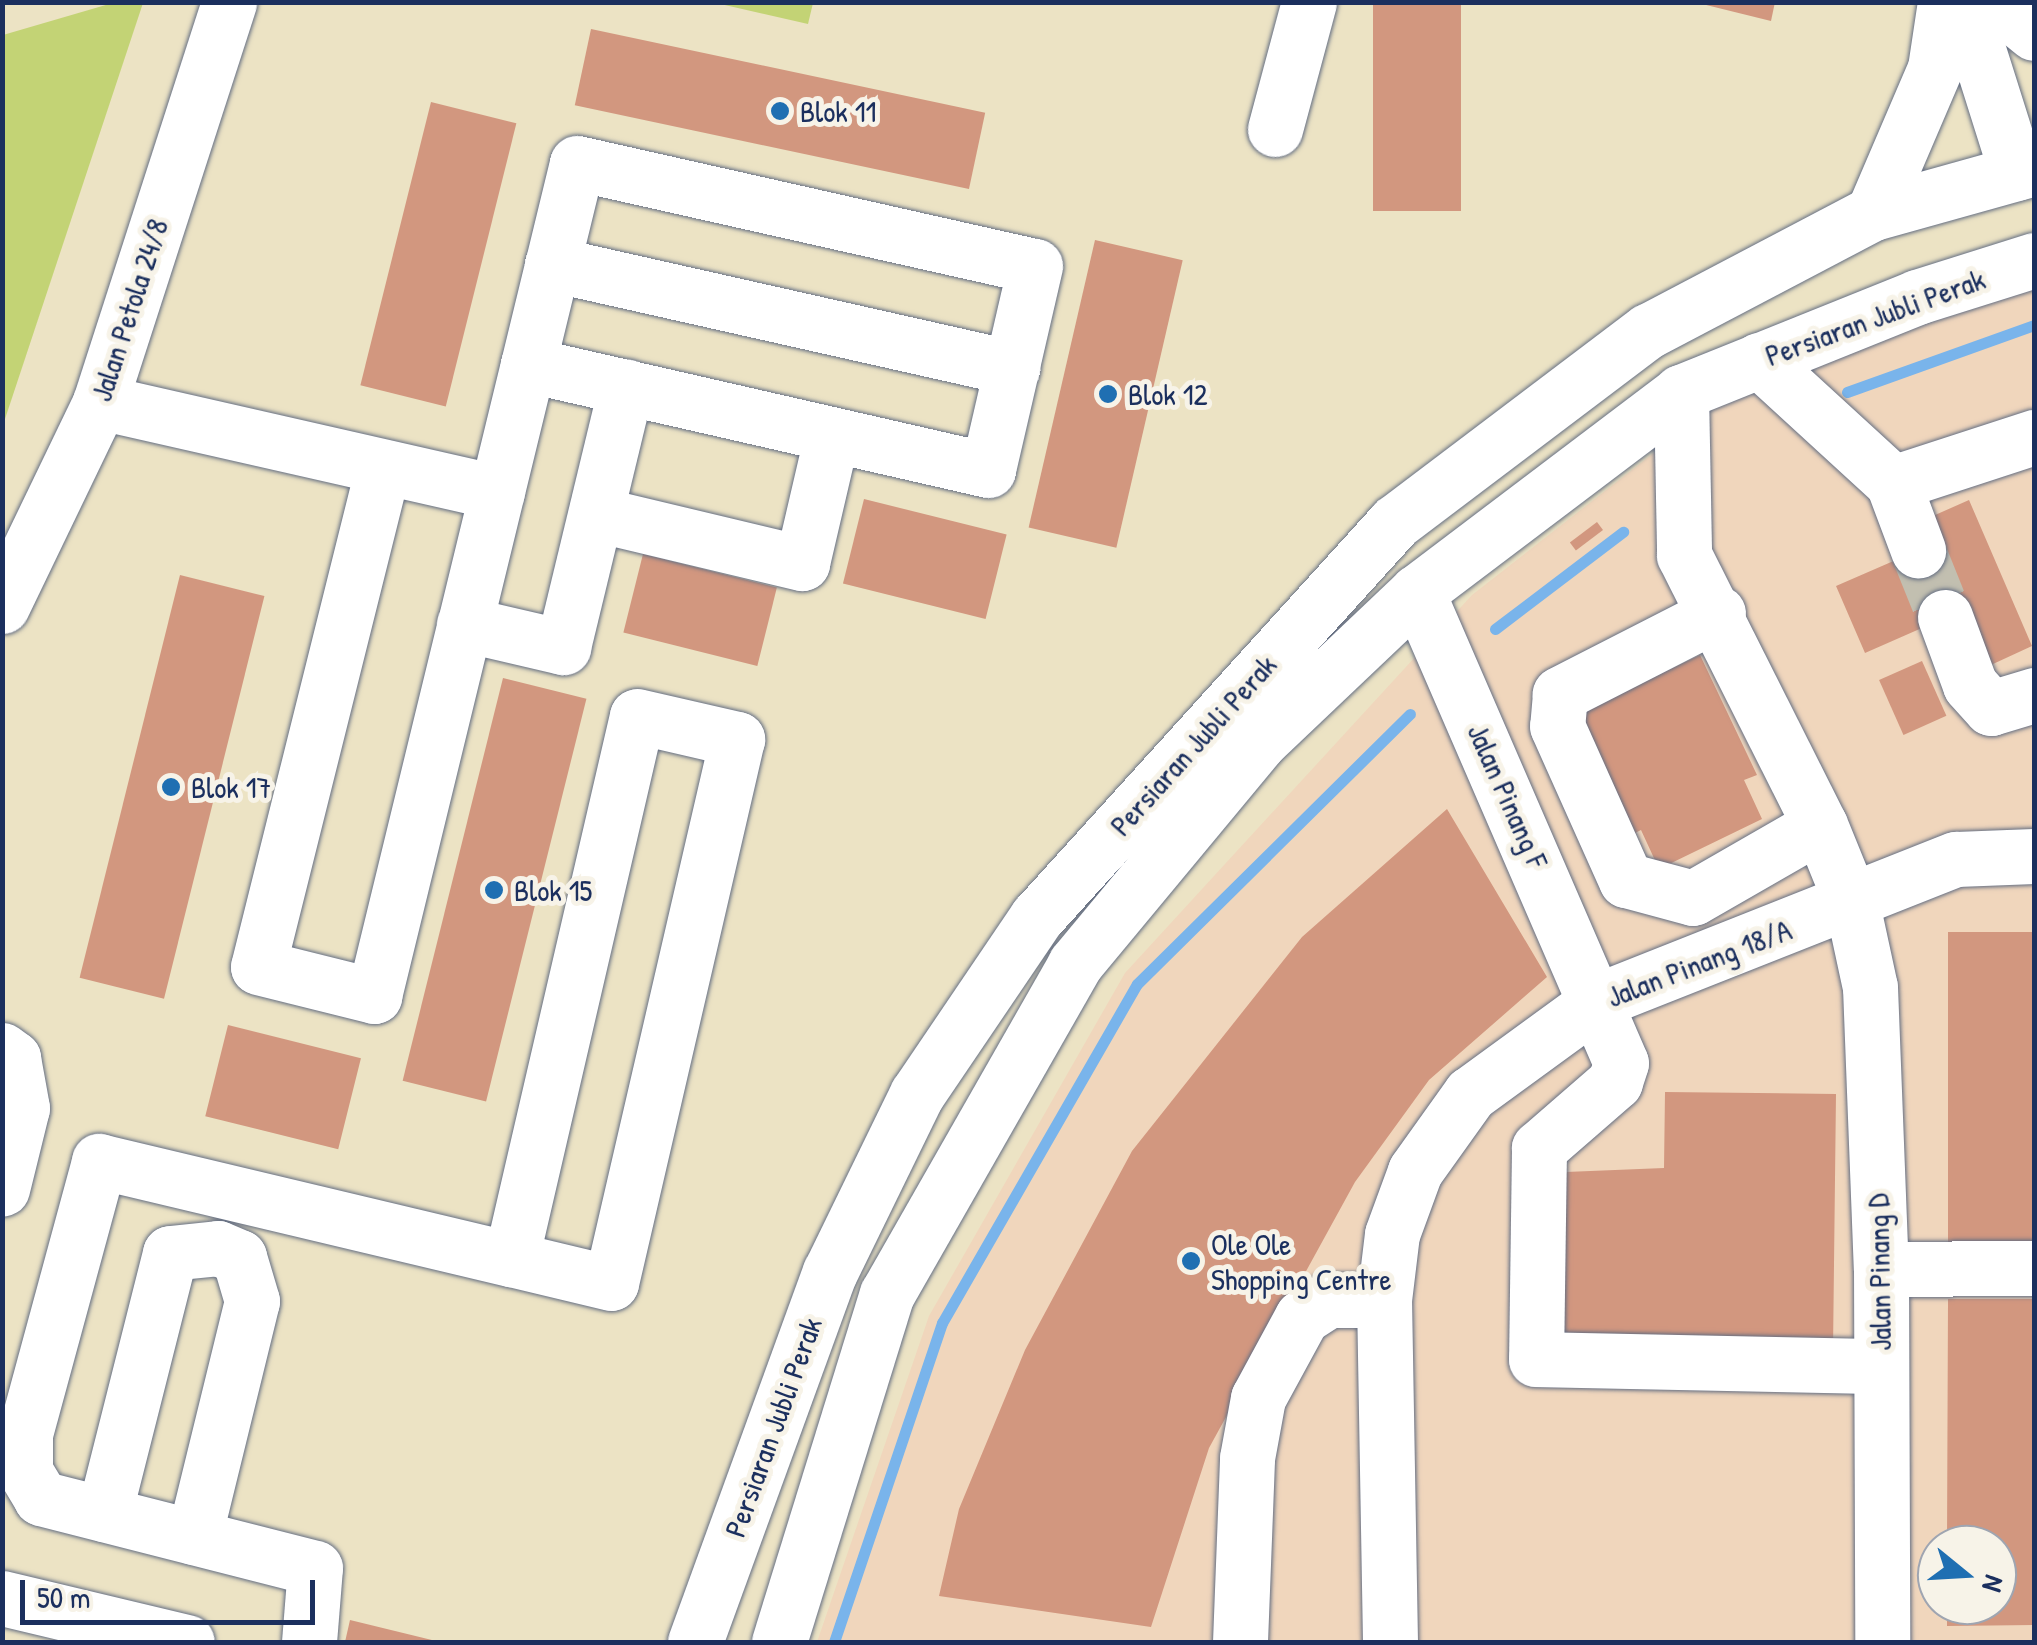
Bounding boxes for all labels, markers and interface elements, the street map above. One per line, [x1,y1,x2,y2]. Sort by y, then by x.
place label: Blok 11 [800,93,876,129]
marker: Blok 11 [769,100,791,122]
street label: Jalan Petola 24/8 [83,214,175,406]
street label: Persiaran Jubli Perak [1760,261,1990,373]
place label: Blok 12 [1128,376,1208,412]
marker: Blok 12 [1097,383,1119,405]
street label: Persiaran Jubli Perak [1102,647,1284,843]
street label: Jalan Pinang F [1460,718,1556,874]
place label: Blok 17 [191,769,271,805]
marker: Blok 17 [160,776,182,798]
place label: Blok 15 [514,872,592,908]
marker: Blok 15 [483,879,505,901]
street label: Jalan Pinang 18/A [1602,911,1796,1015]
street label: Jalan Pinang D [1860,1193,1898,1351]
place label: Ole Ole Shopping Centre [1211,1226,1391,1296]
marker: Ole Ole Shopping Centre [1180,1250,1202,1272]
street label: Persiaran Jubli Perak [717,1312,829,1542]
north arrow [1917,1525,2017,1625]
scale bar [25,1560,320,1622]
text: N [1973,1571,2014,1597]
text: 50 m [37,1577,90,1617]

